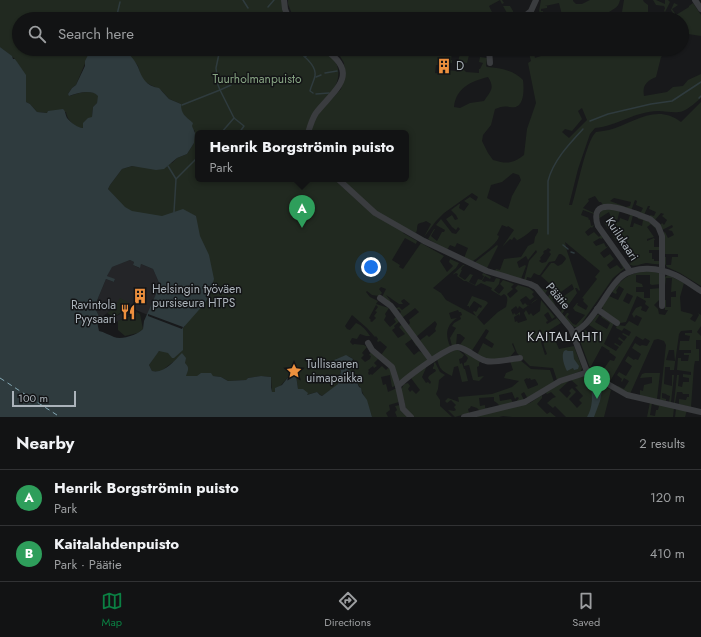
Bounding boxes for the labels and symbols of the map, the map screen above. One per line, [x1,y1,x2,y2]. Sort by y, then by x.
building icon: D [435,57,453,75]
place label: D [456,57,464,75]
park label: Tuurholmanpuisto [213,70,302,88]
pin: A [289,195,315,228]
street label: Kuilukaari [601,214,643,264]
your location [361,257,381,277]
street label: Päätie [541,279,575,313]
place label: Helsingin työväen pursiseura HTPS [152,280,242,312]
building icon: Helsingin työväen pursiseura HTPS [131,287,149,305]
place label: Ravintola Pyysaari [71,296,116,328]
restaurant icon: Ravintola Pyysaari [119,303,137,321]
district label: KAITALAHTI [527,327,603,346]
place label: Tullisaaren uimapaikka [306,355,363,387]
place icon: Tullisaaren uimapaikka [285,362,303,380]
pin: B [584,366,610,399]
scale bar [12,389,76,408]

